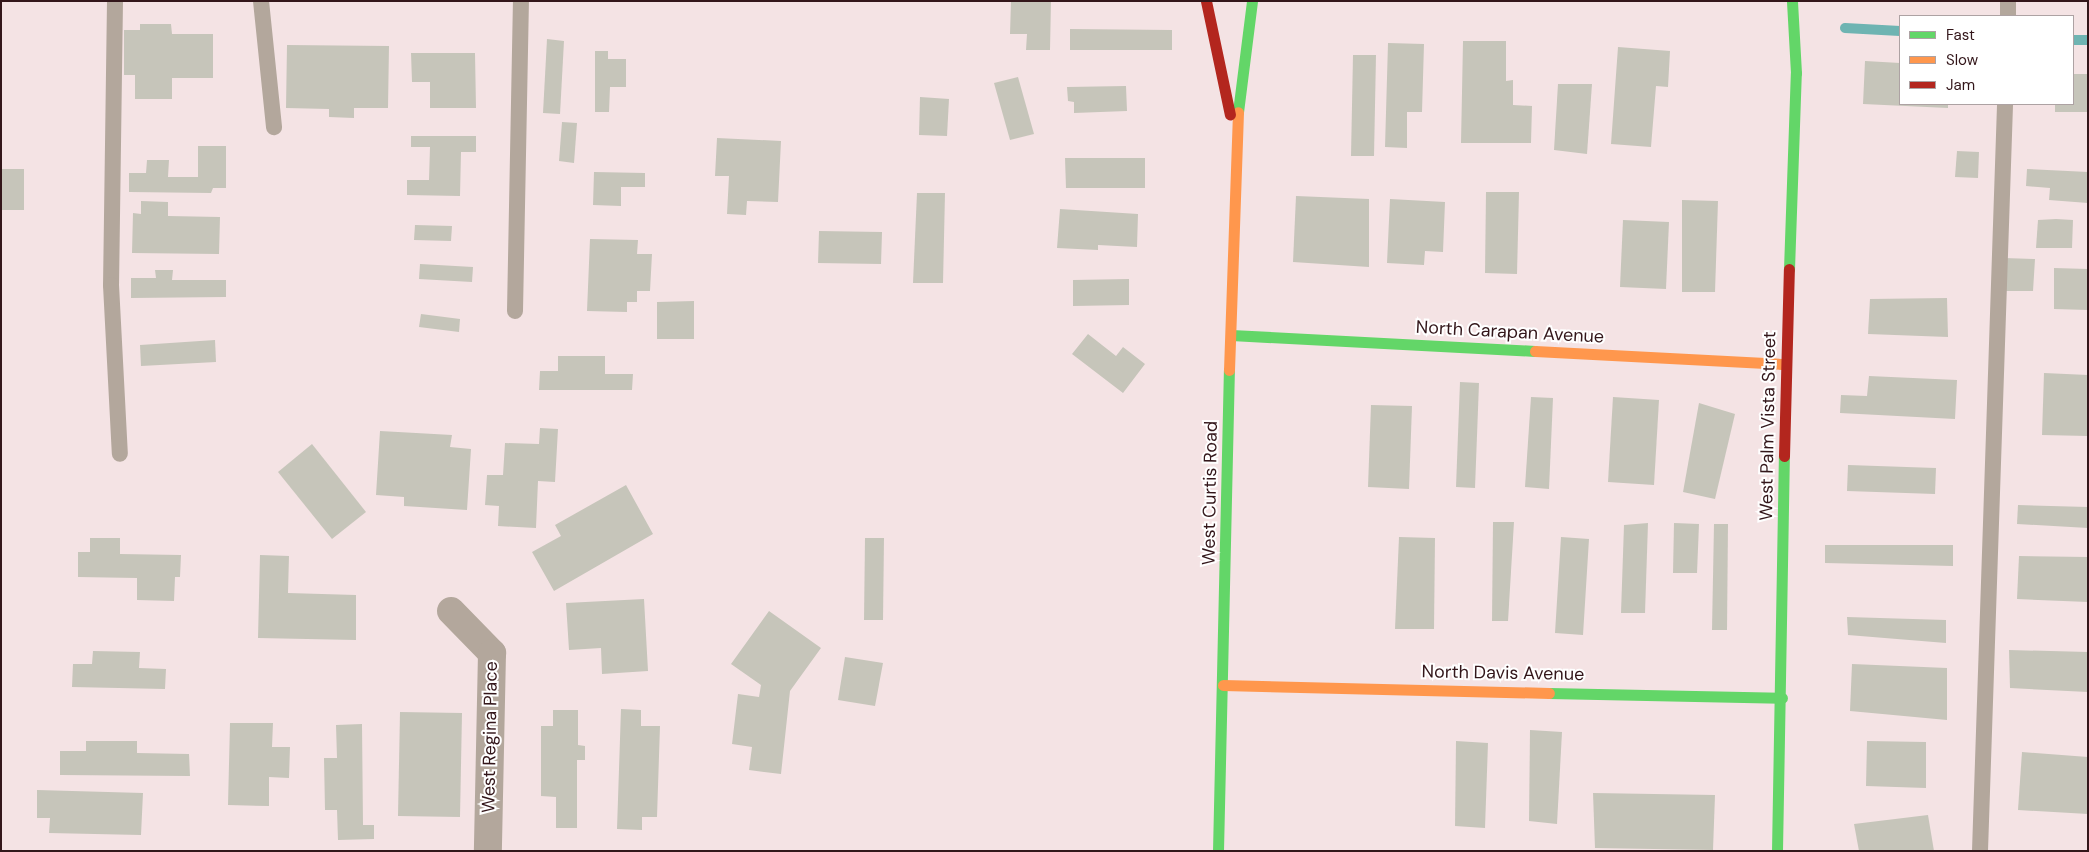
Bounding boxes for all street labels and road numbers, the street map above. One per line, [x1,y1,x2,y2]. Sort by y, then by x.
street label: North Carapan Avenue [1415,316,1605,348]
street label: West Palm Vista Street [1756,331,1780,521]
street label: West Curtis Road [1198,421,1222,565]
street label: West Regina Place [478,661,502,813]
street label: North Davis Avenue [1422,661,1584,685]

